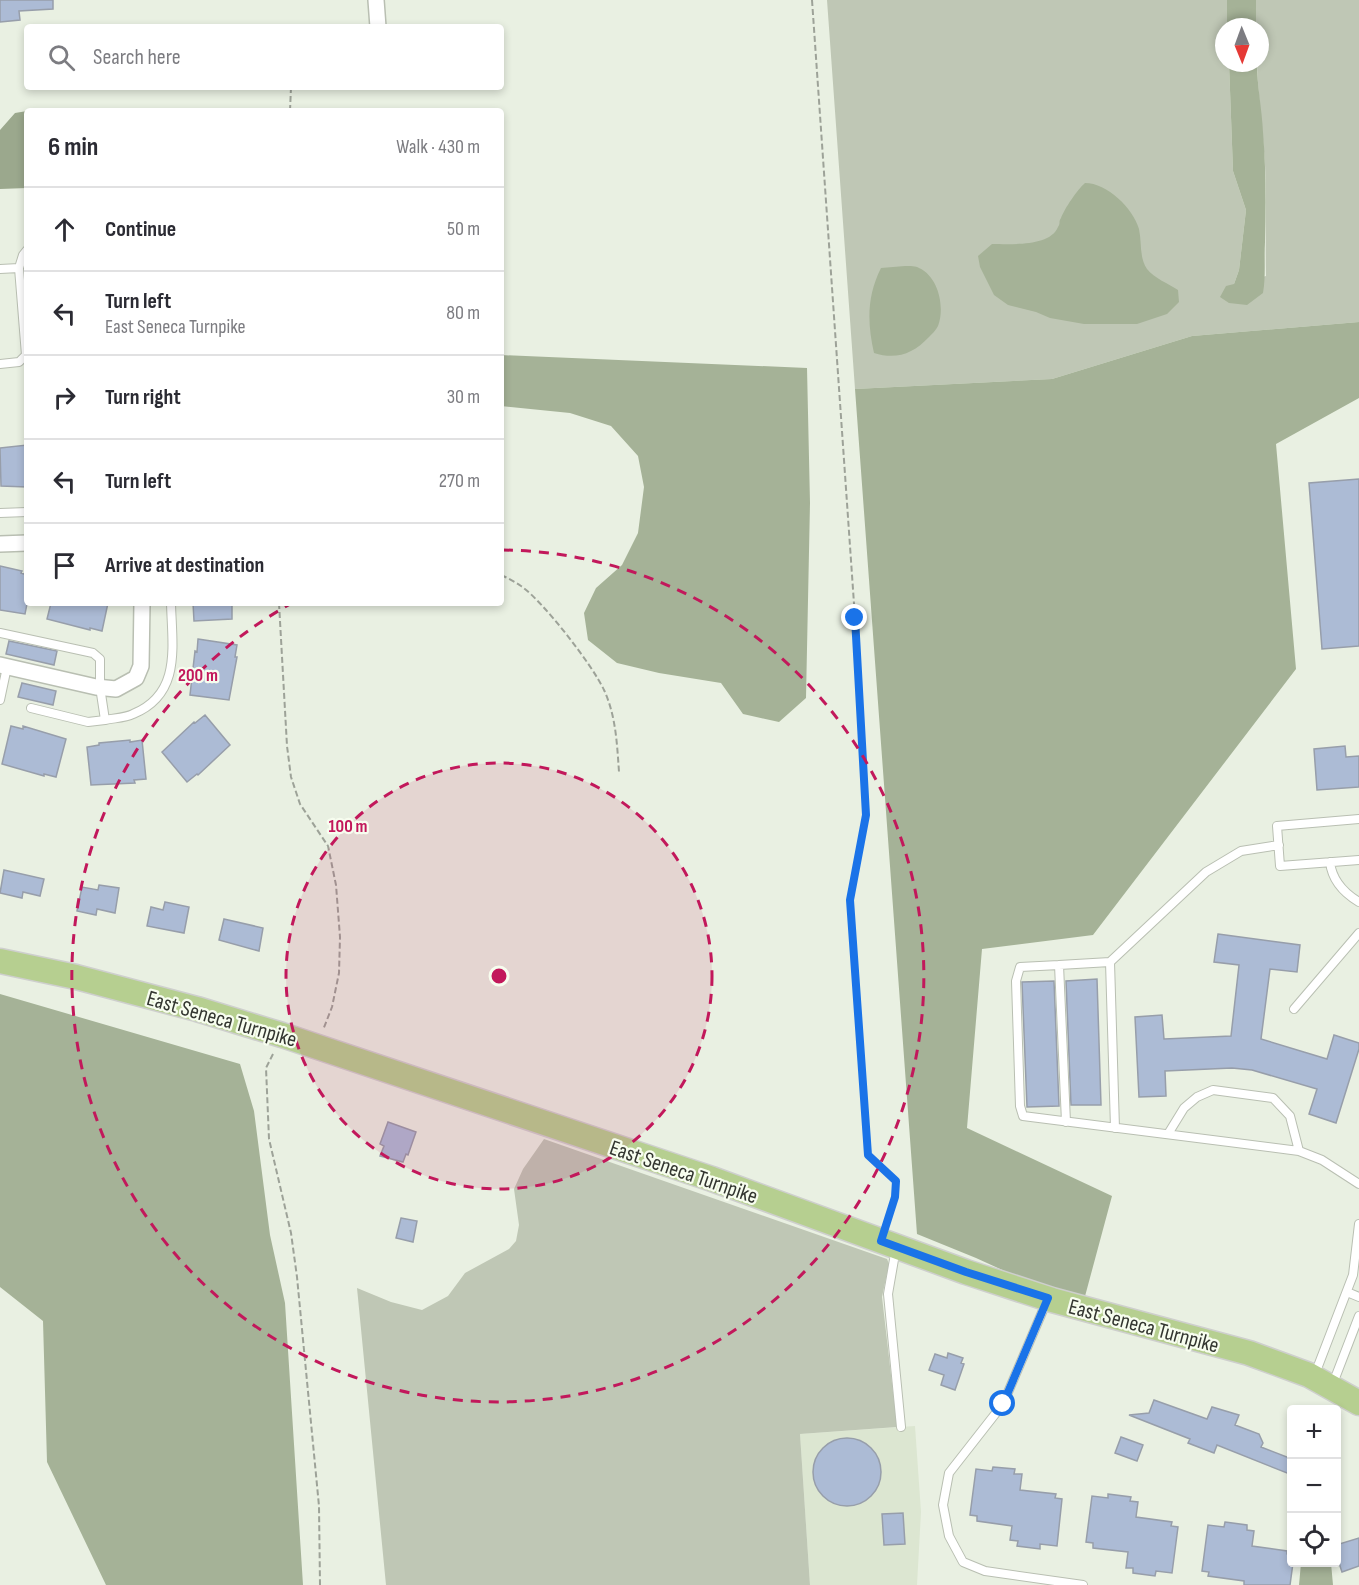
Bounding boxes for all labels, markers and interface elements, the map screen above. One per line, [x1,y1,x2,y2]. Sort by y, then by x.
north arrow [1215,18,1269,72]
search box [24,24,504,90]
icon: search [45,41,78,74]
text: Search here [93,44,180,71]
text: 6 min [48,132,98,163]
text: Walk · 430 m [396,135,480,159]
icon: ahead [48,213,81,246]
text: Continue [105,216,176,243]
text: 50 m [447,217,480,241]
text: Turn left [105,288,171,315]
icon: left [48,297,81,330]
text: 80 m [446,301,480,325]
text: East Seneca Turnpike [105,315,246,339]
icon: right [48,381,81,414]
text: Turn right [105,384,181,411]
text: 30 m [447,385,480,409]
icon: left [48,465,81,498]
text: Turn left [105,468,171,495]
text: 270 m [439,469,480,493]
icon: arrive [48,549,81,582]
text: Arrive at destination [105,552,264,579]
route end [841,604,867,630]
text: 200 m [178,665,218,686]
text: 100 m [329,816,368,837]
centre of rings [489,966,509,986]
street label: East Seneca Turnpike [144,985,300,1054]
street label: East Seneca Turnpike [606,1134,761,1210]
street label: East Seneca Turnpike [1065,1293,1222,1360]
route start [989,1390,1015,1416]
map controls [1287,1405,1341,1567]
button: + [1287,1405,1341,1459]
button: − [1287,1459,1341,1513]
button: locate [1287,1513,1341,1567]

